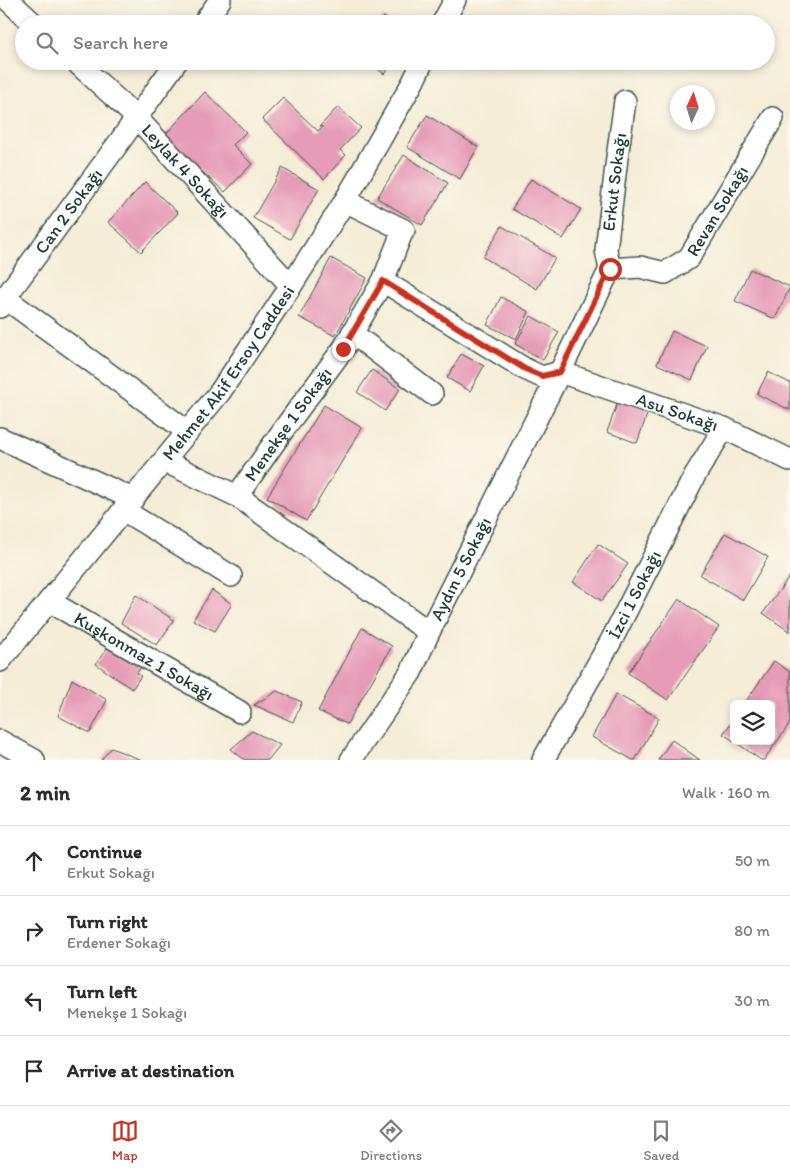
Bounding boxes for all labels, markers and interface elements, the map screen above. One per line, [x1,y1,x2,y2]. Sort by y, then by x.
search box [15,15,775,70]
icon: search [33,29,61,57]
text: Search here [73,31,168,54]
north arrow [670,85,715,130]
street label: Leylak 4 Sokağı [137,119,234,223]
street label: Erkut Sokağı [597,131,631,232]
street label: Revan Sokağı [682,161,753,260]
street label: Can 2 Sokağı [30,164,107,258]
route start [599,258,622,281]
street label: Mehmet Akif Ersoy Caddesi [158,281,299,465]
route end [332,338,355,361]
street label: Menekşe 1 Sokağı [240,363,337,486]
street label: Asu Sokağı [633,388,721,436]
street label: Aydın 5 Sokağı [426,514,496,624]
street label: İzci 1 Sokağı [603,547,666,643]
street label: Kuşkonmaz 1 Sokağı [70,607,218,705]
map controls [730,700,775,745]
button: layers [730,700,775,745]
text: 2 min [20,780,70,805]
text: Walk · 160 m [682,783,770,802]
text: Continue [67,840,142,863]
icon: ahead [20,847,48,875]
text: 50 m [735,851,770,870]
text: Erkut Sokağı [67,863,155,882]
text: Turn right [67,910,148,933]
icon: right [20,917,48,945]
text: 80 m [734,921,770,940]
text: Erdener Sokağı [67,933,171,952]
text: Turn left [67,980,137,1003]
icon: left [20,987,48,1015]
text: 30 m [734,991,770,1010]
text: Menekşe 1 Sokağı [67,1003,187,1022]
icon: arrive [20,1057,48,1085]
text: Arrive at destination [67,1059,234,1082]
tab: Map [111,1117,139,1164]
tab: Directions [360,1117,422,1164]
tab: Saved [643,1117,679,1164]

